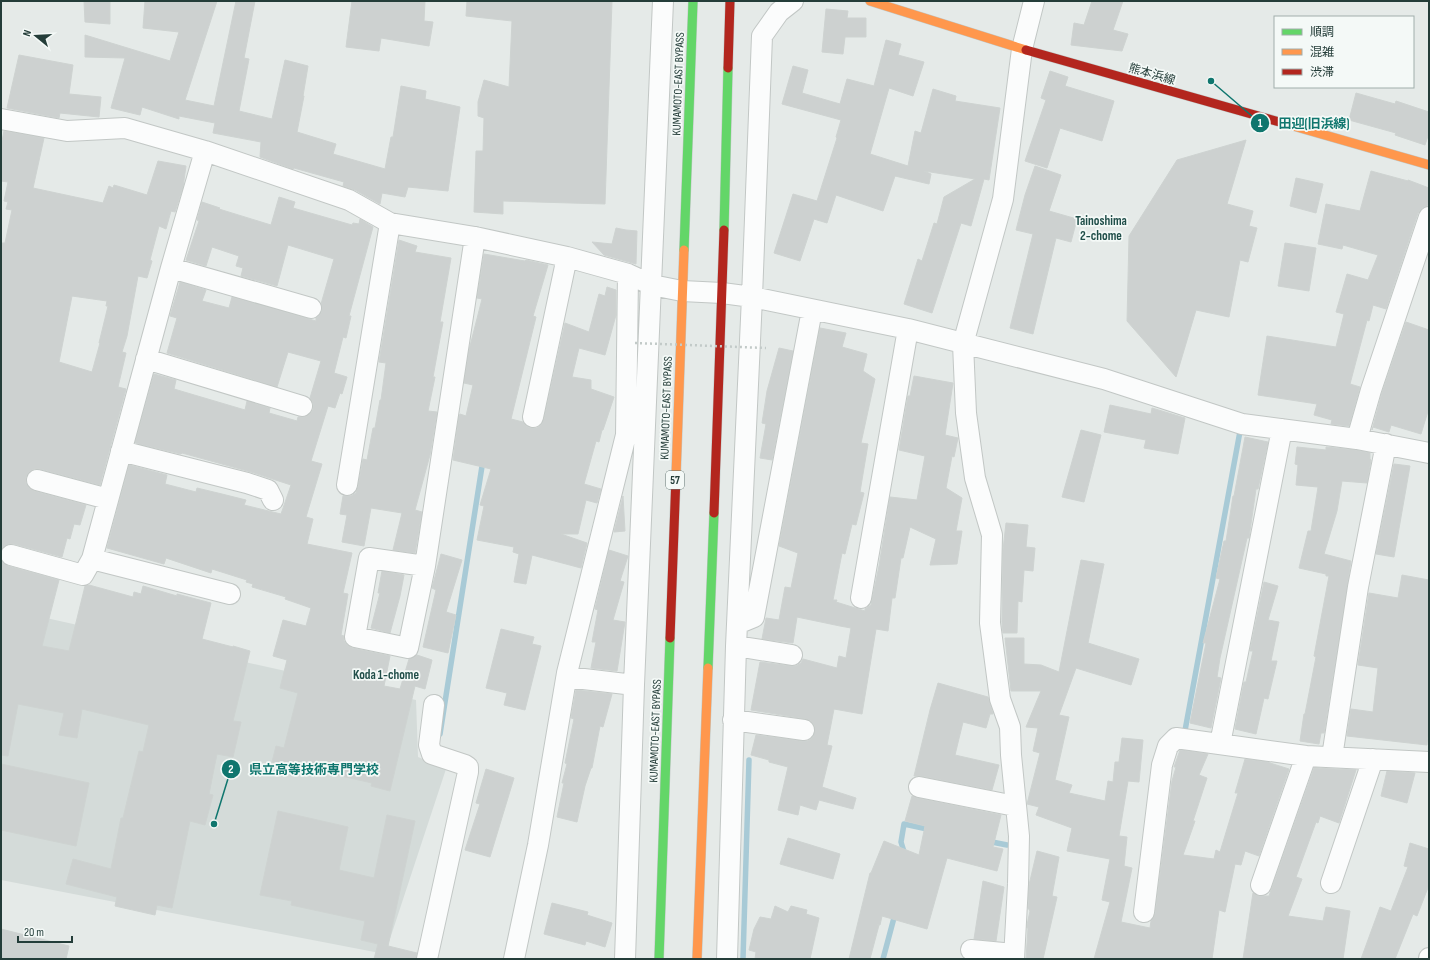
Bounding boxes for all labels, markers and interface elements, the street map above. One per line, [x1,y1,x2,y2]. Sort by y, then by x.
north arrow [16,16,56,56]
legend [1274,16,1414,88]
text: 順調 [1310,25,1334,40]
text: N [20,28,34,38]
street label: KUMAMOTO-EAST BYPASS [669,32,688,136]
text: 混雑 [1310,45,1334,60]
street label: 熊本浜線 [1127,61,1177,88]
text: 渋滞 [1310,65,1334,80]
callout: 田迎(旧浜線) [1250,111,1357,136]
text: 1 [1258,116,1263,131]
text: 田迎(旧浜線) [1278,116,1350,132]
district label: Tainoshima 2-chome [1075,213,1127,244]
street label: KUMAMOTO-EAST BYPASS [657,356,676,460]
road number: 57 [666,471,684,489]
district label: Koda 1-chome [353,667,419,683]
street label: KUMAMOTO-EAST BYPASS [646,679,665,783]
callout: 県立高等技術専門学校 [221,757,387,782]
text: 2 [228,762,234,777]
text: 県立高等技術専門学校 [249,762,379,778]
scale bar [18,918,72,944]
text: 20 m [24,925,44,940]

